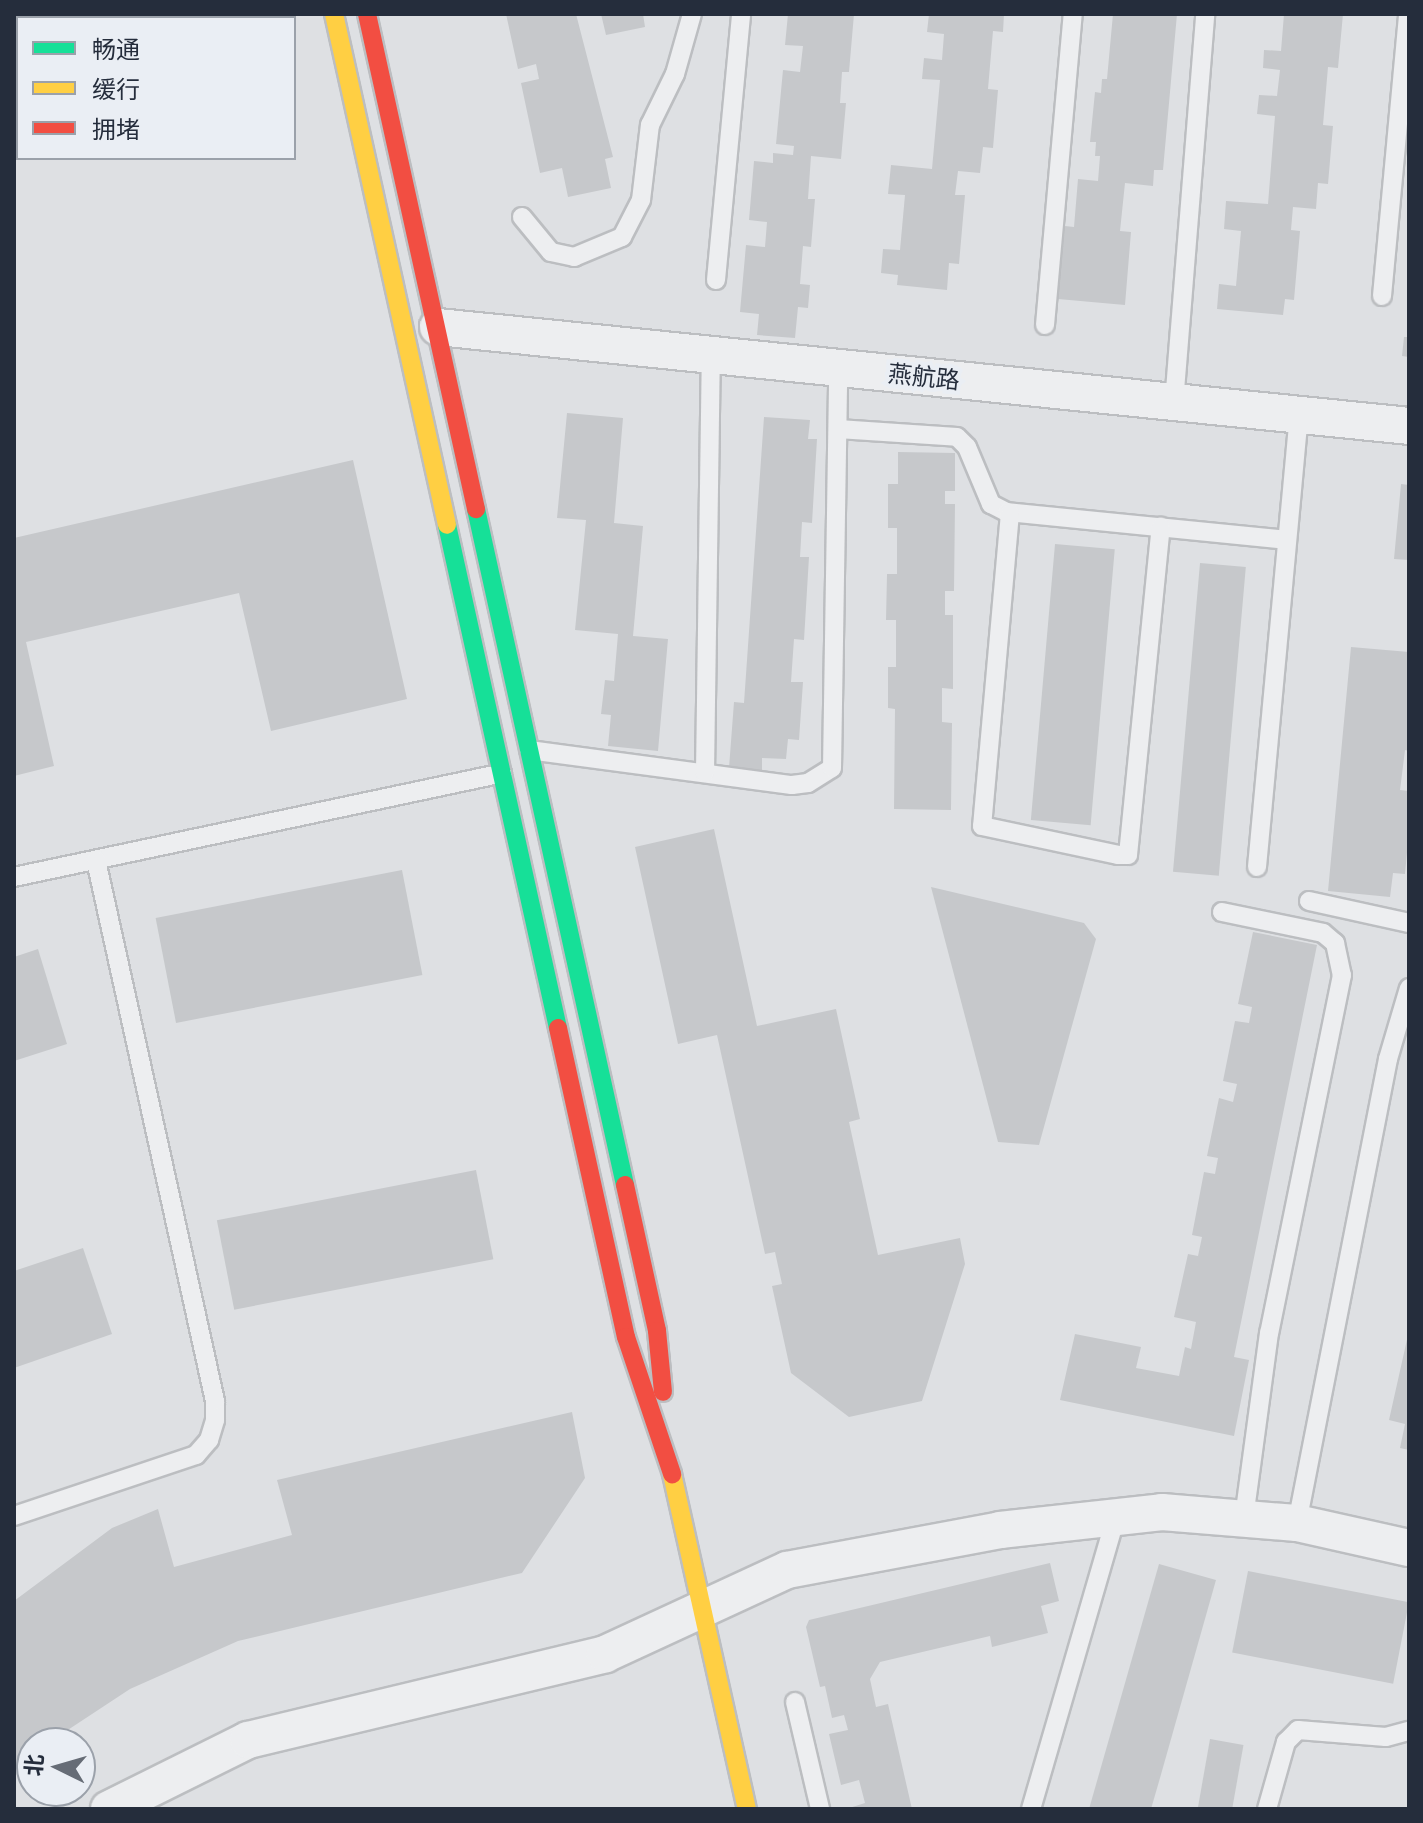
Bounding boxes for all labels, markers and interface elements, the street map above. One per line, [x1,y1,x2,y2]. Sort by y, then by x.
legend [16,16,296,160]
text: 畅通 [92,31,140,67]
text: 缓行 [92,71,140,107]
text: 拥堵 [92,111,140,147]
street label: 燕航路 [887,359,961,395]
north arrow [16,1727,96,1807]
text: 北 [16,1753,52,1778]

